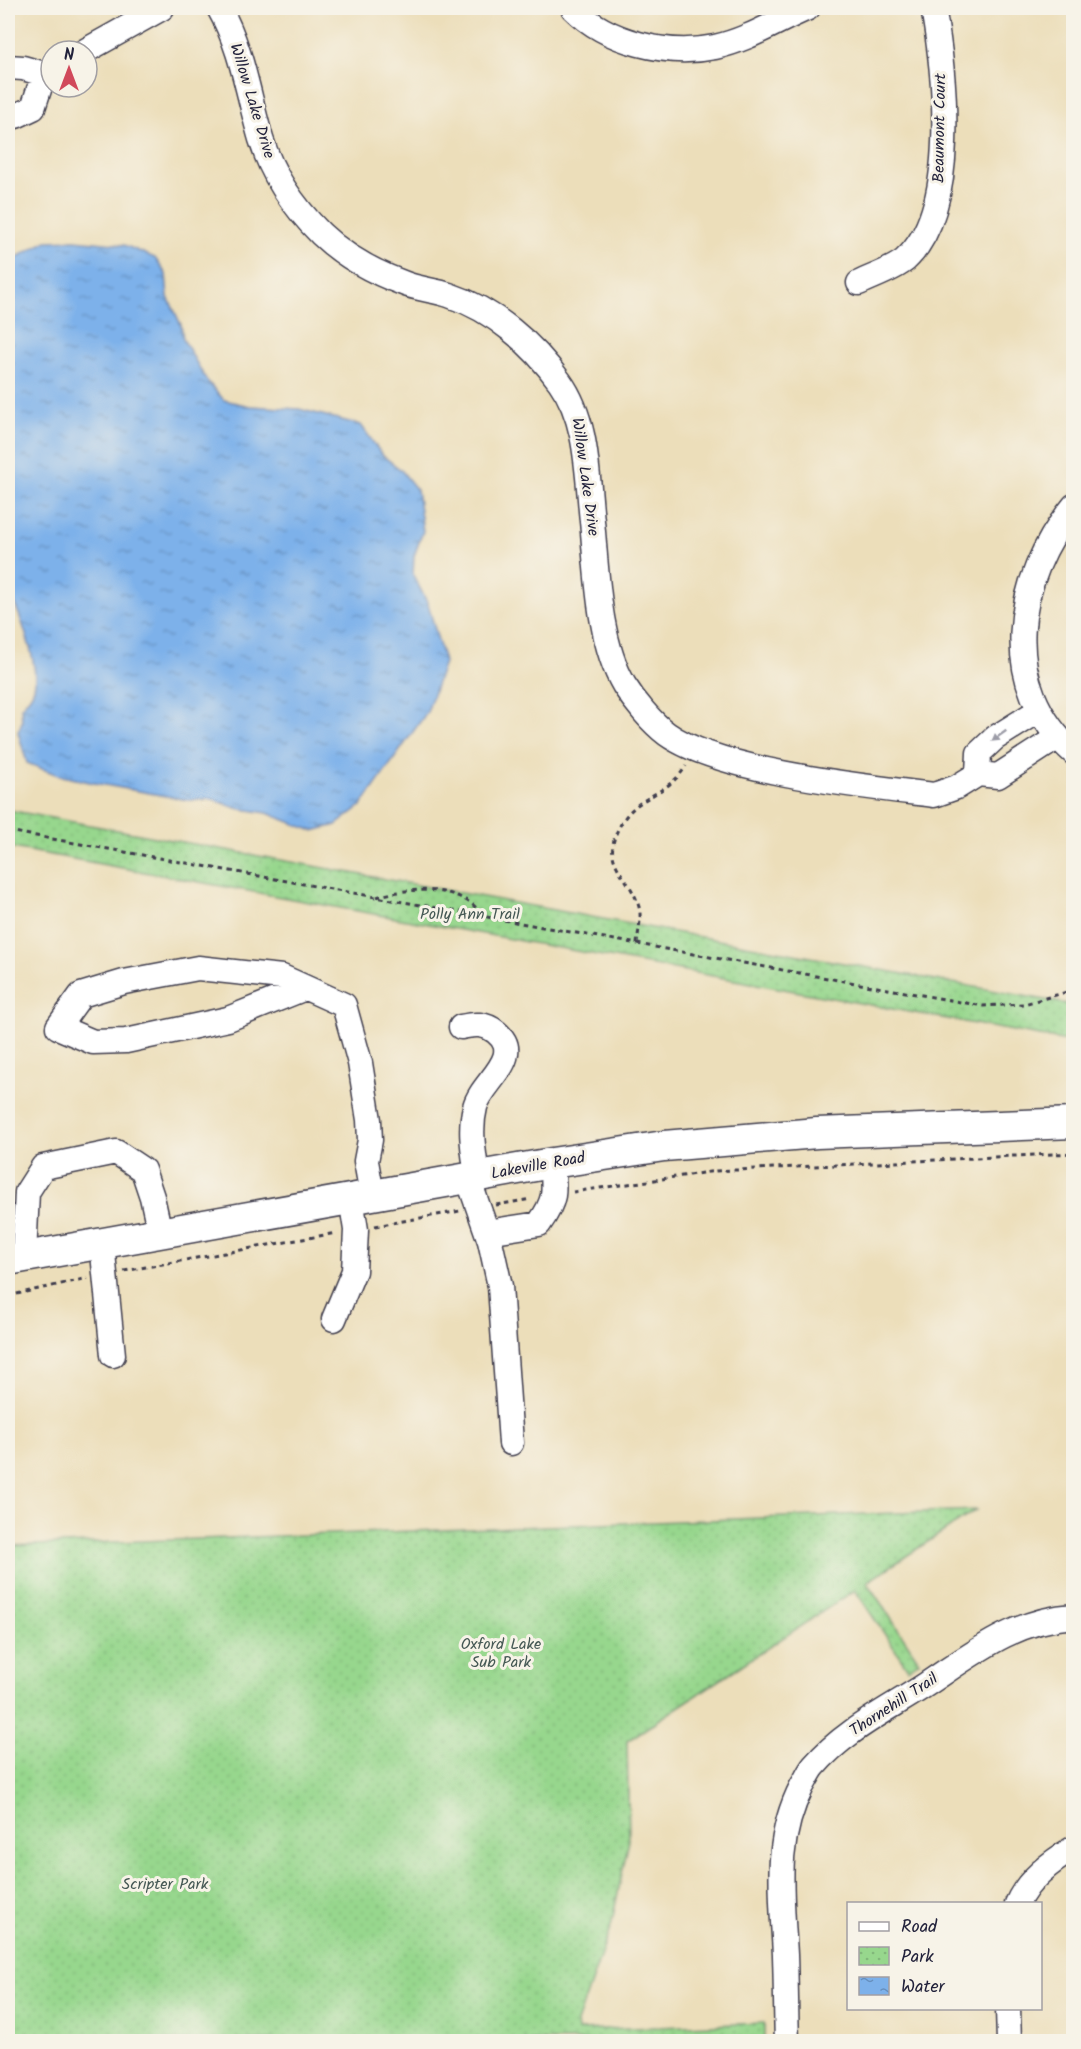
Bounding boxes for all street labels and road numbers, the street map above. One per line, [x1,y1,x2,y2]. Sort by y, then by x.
street label: Willow Lake Drive [223,40,281,162]
street label: Beaumont Court [927,72,953,183]
street label: Willow Lake Drive [564,416,606,538]
street label: Lakeville Road [489,1145,588,1187]
street label: Thornehill Trail [845,1667,943,1743]

